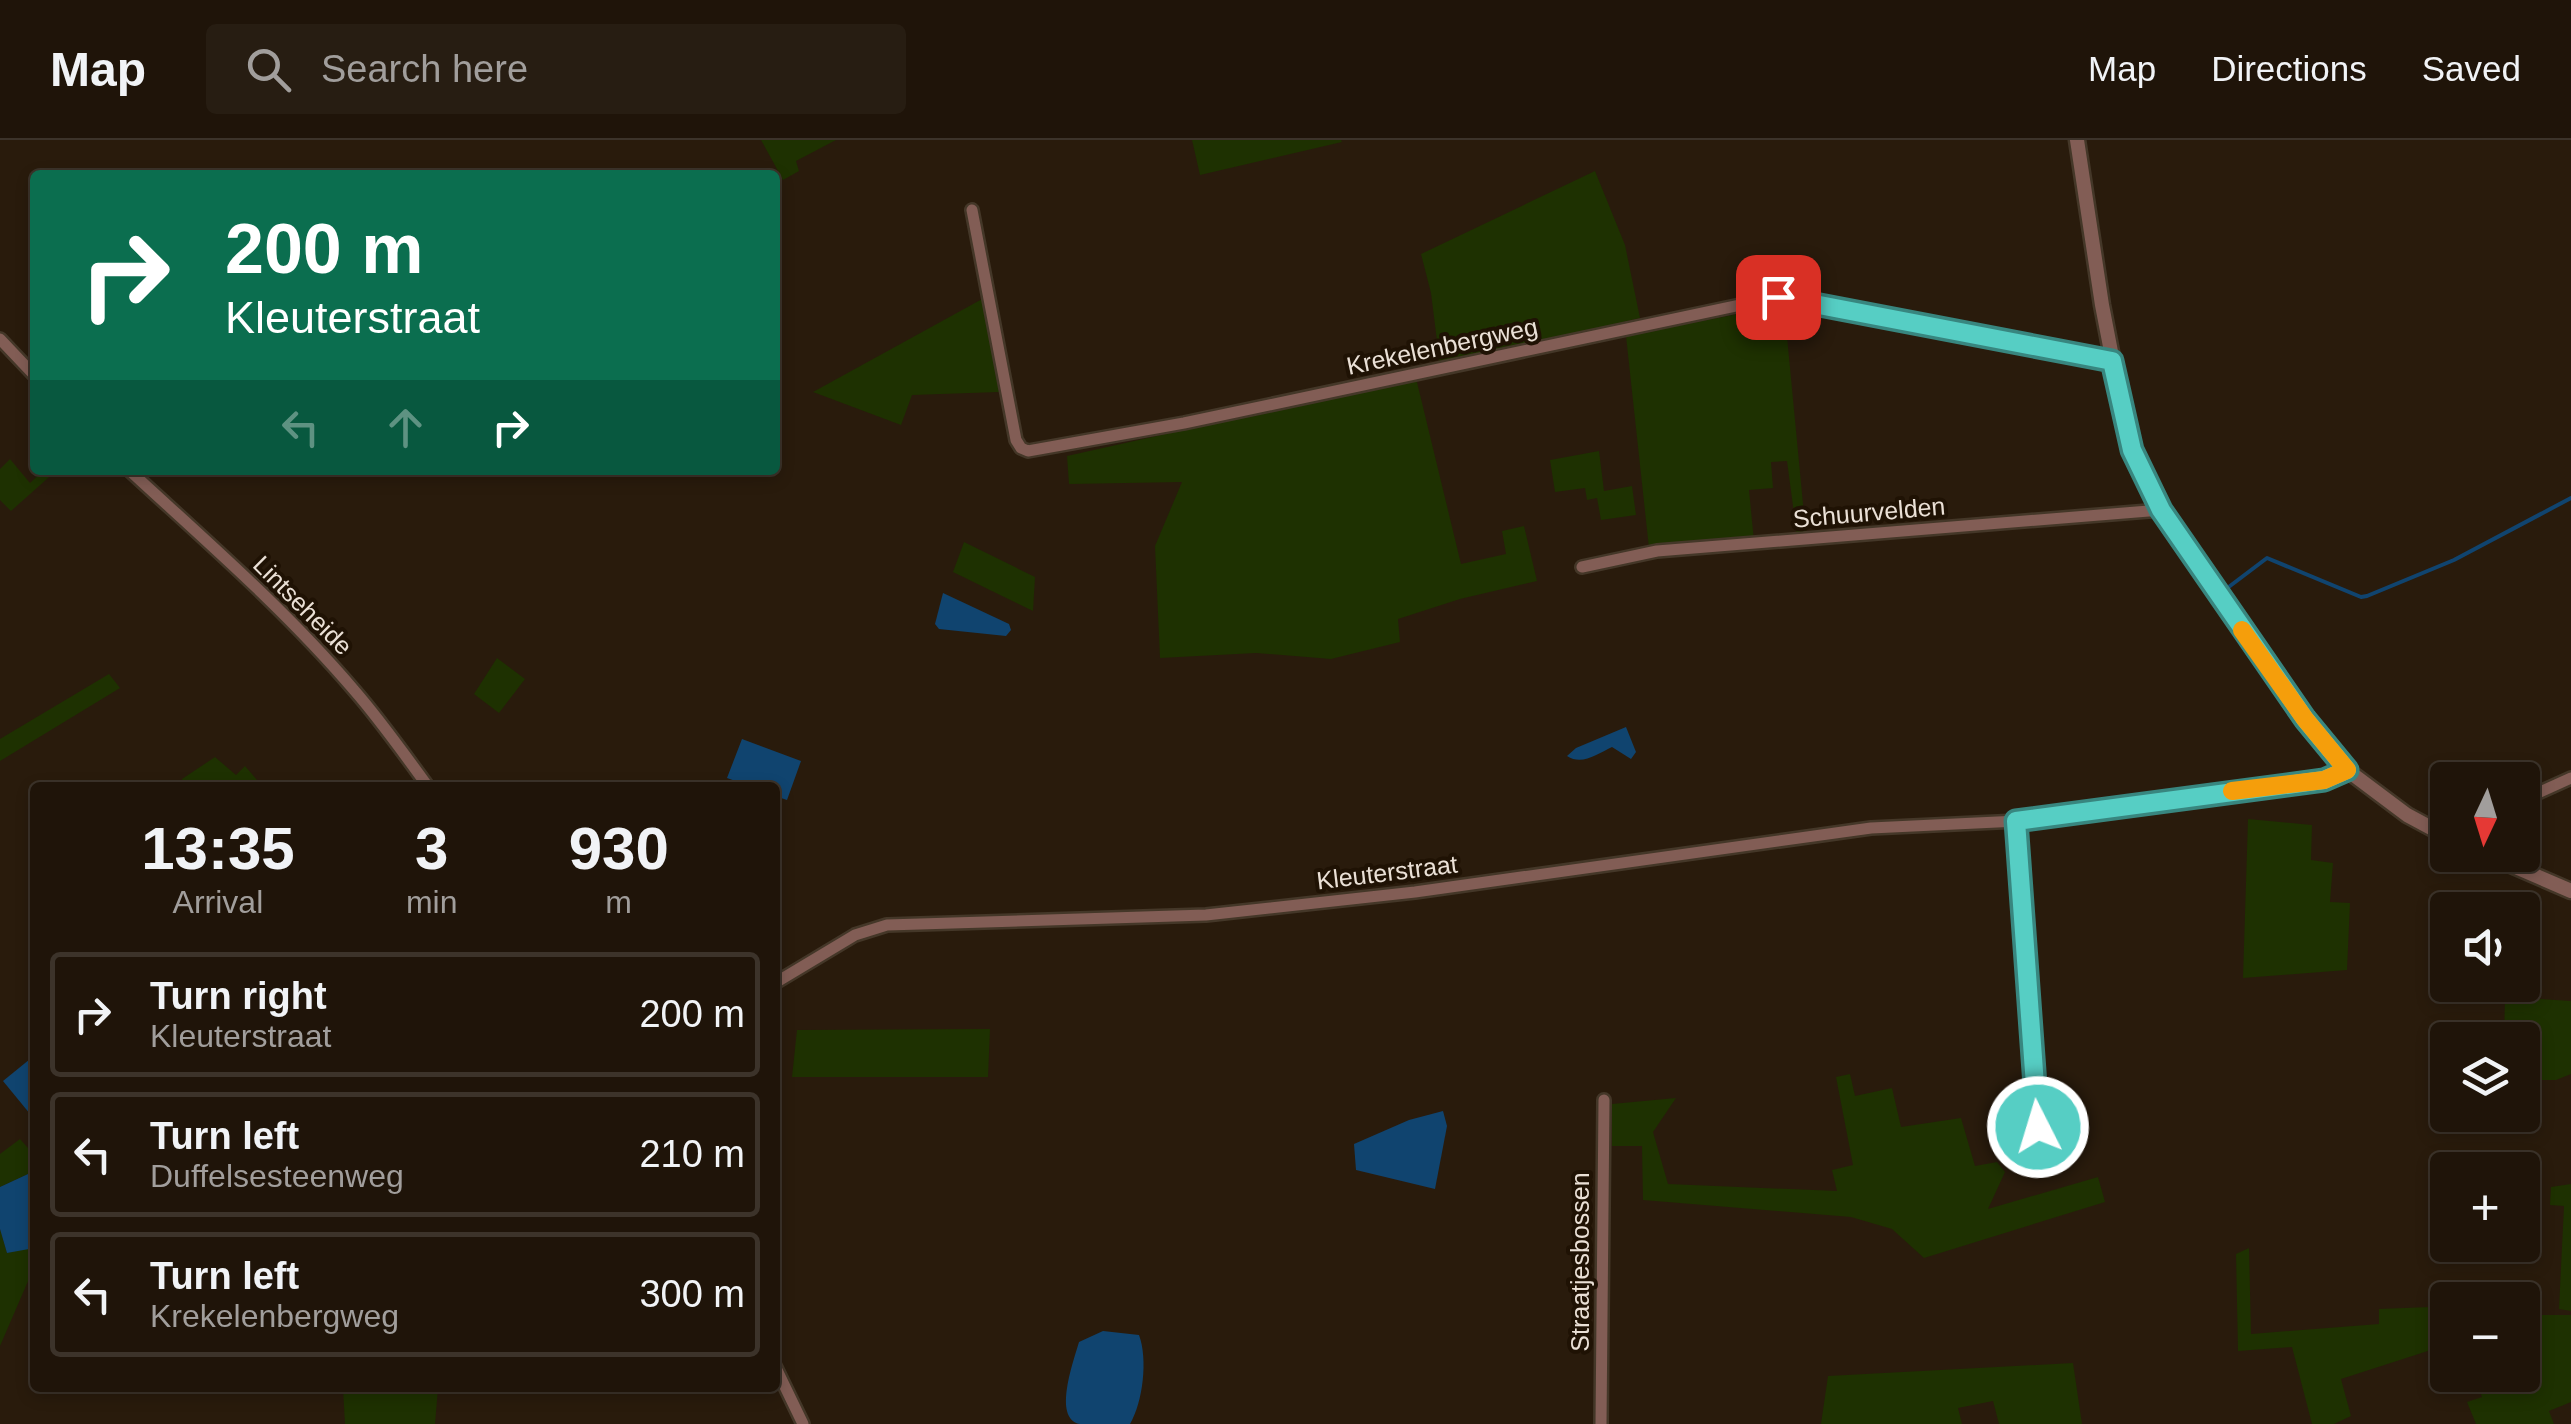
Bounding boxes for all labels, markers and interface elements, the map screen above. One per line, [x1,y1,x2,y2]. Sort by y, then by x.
search box [206,24,906,114]
icon: search [241,42,296,97]
text: Map [50,43,146,96]
text: Search here [321,48,528,90]
text: Map [2088,49,2156,88]
text: Directions [2211,49,2367,88]
text: Saved [2422,49,2521,88]
icon: right [60,210,190,340]
text: 200 m [225,210,423,288]
pin [1736,255,1821,340]
icon: arrive [1751,270,1806,325]
text: Kleuterstraat [225,292,480,343]
street label: Krekelenbergweg [1344,312,1540,380]
icon: left [273,400,328,455]
icon: ahead [378,400,433,455]
icon: right [483,400,538,455]
street label: Schuurvelden [1792,491,1946,533]
street label: Lintseheide [248,550,358,660]
north arrow [2430,762,2540,872]
map controls [2430,762,2540,1392]
text: 13:35 [141,815,295,882]
text: 3 [415,815,448,882]
text: 930 [569,815,669,882]
street label: Kleuterstraat [1315,849,1459,895]
text: Arrival [173,884,263,920]
text: min [406,884,457,920]
text: m [605,884,632,920]
button: sound [2430,892,2540,1002]
text: Turn right [150,975,327,1017]
icon: right [65,987,120,1042]
text: 200 m [639,993,745,1035]
text: Kleuterstraat [150,1018,331,1054]
button: layers [2430,1022,2540,1132]
position arrow [1986,1075,2090,1179]
text: Turn left [150,1115,299,1157]
icon: left [65,1127,120,1182]
text: 210 m [639,1133,745,1175]
button: + [2430,1152,2540,1262]
text: Duffelsesteenweg [150,1158,404,1194]
street label: Straatjesbossen [1566,1172,1594,1352]
text: Turn left [150,1255,299,1297]
icon: left [65,1267,120,1322]
text: 300 m [639,1273,745,1315]
button: − [2430,1282,2540,1392]
text: Krekelenbergweg [150,1298,399,1334]

